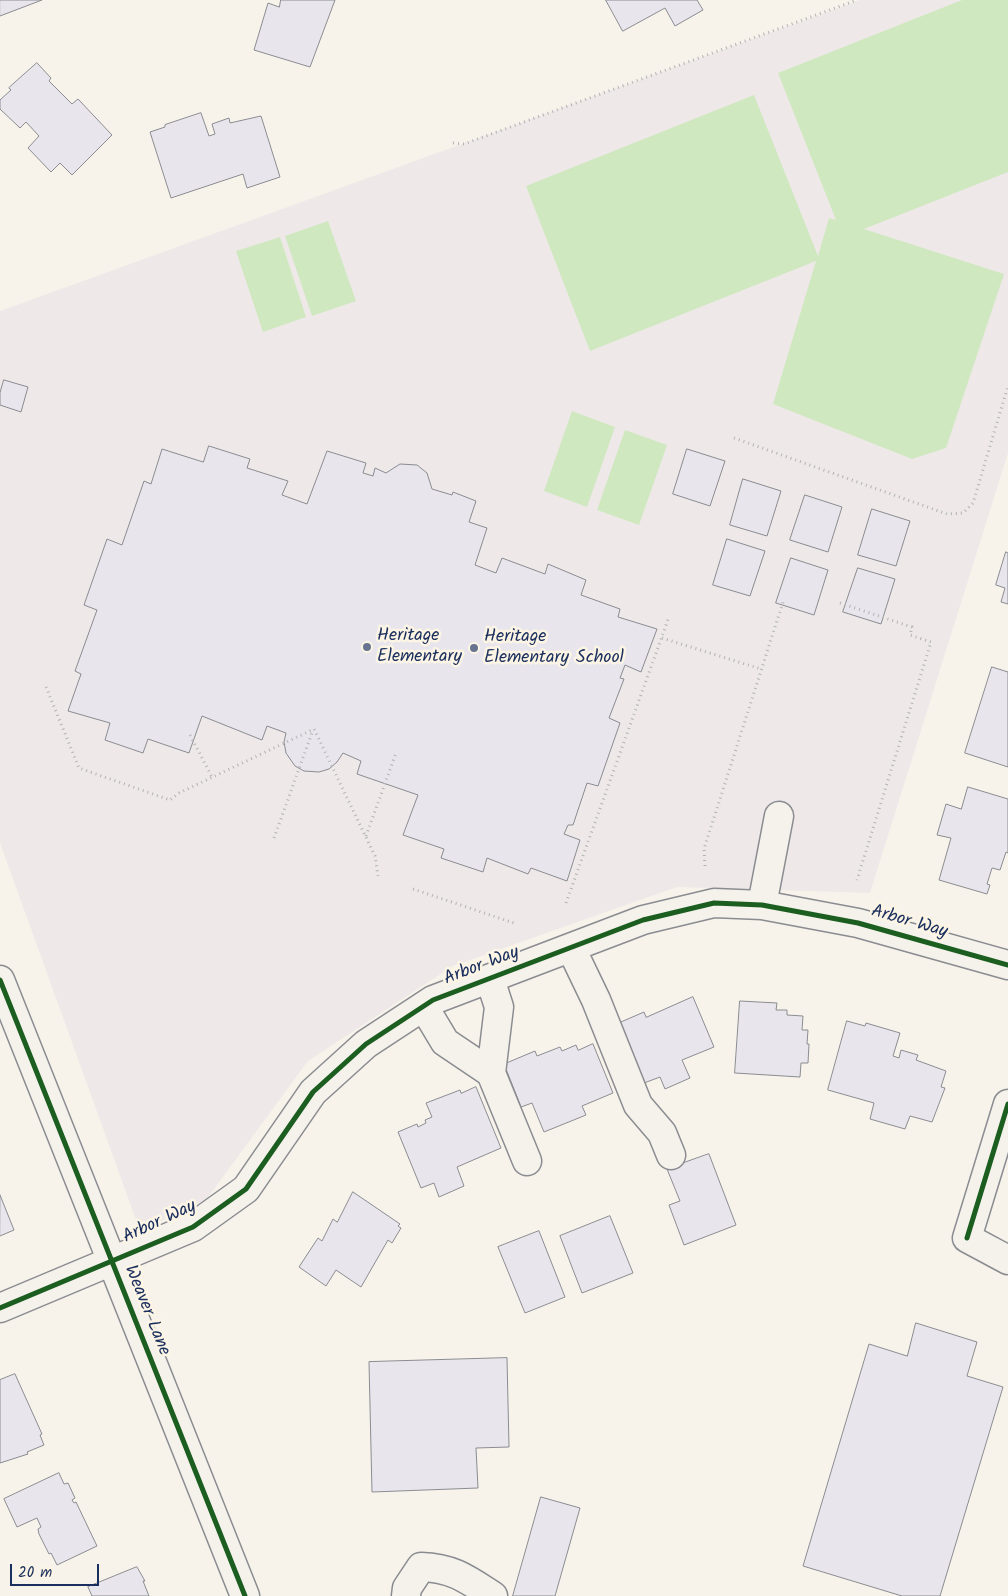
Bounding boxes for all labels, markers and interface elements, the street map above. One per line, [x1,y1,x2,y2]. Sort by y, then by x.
place label: Heritage Elementary [377,626,462,669]
place label: Heritage Elementary School [484,627,624,670]
marker: Heritage Elementary [361,641,373,653]
marker: Heritage Elementary School [468,642,480,654]
street label: Arbor Way [868,902,950,944]
street label: Arbor Way [441,943,523,991]
street label: Arbor Way [120,1197,200,1249]
street label: Weaver Lane [118,1263,174,1359]
scale bar [12,1554,101,1586]
text: 20 m [18,1561,52,1585]

